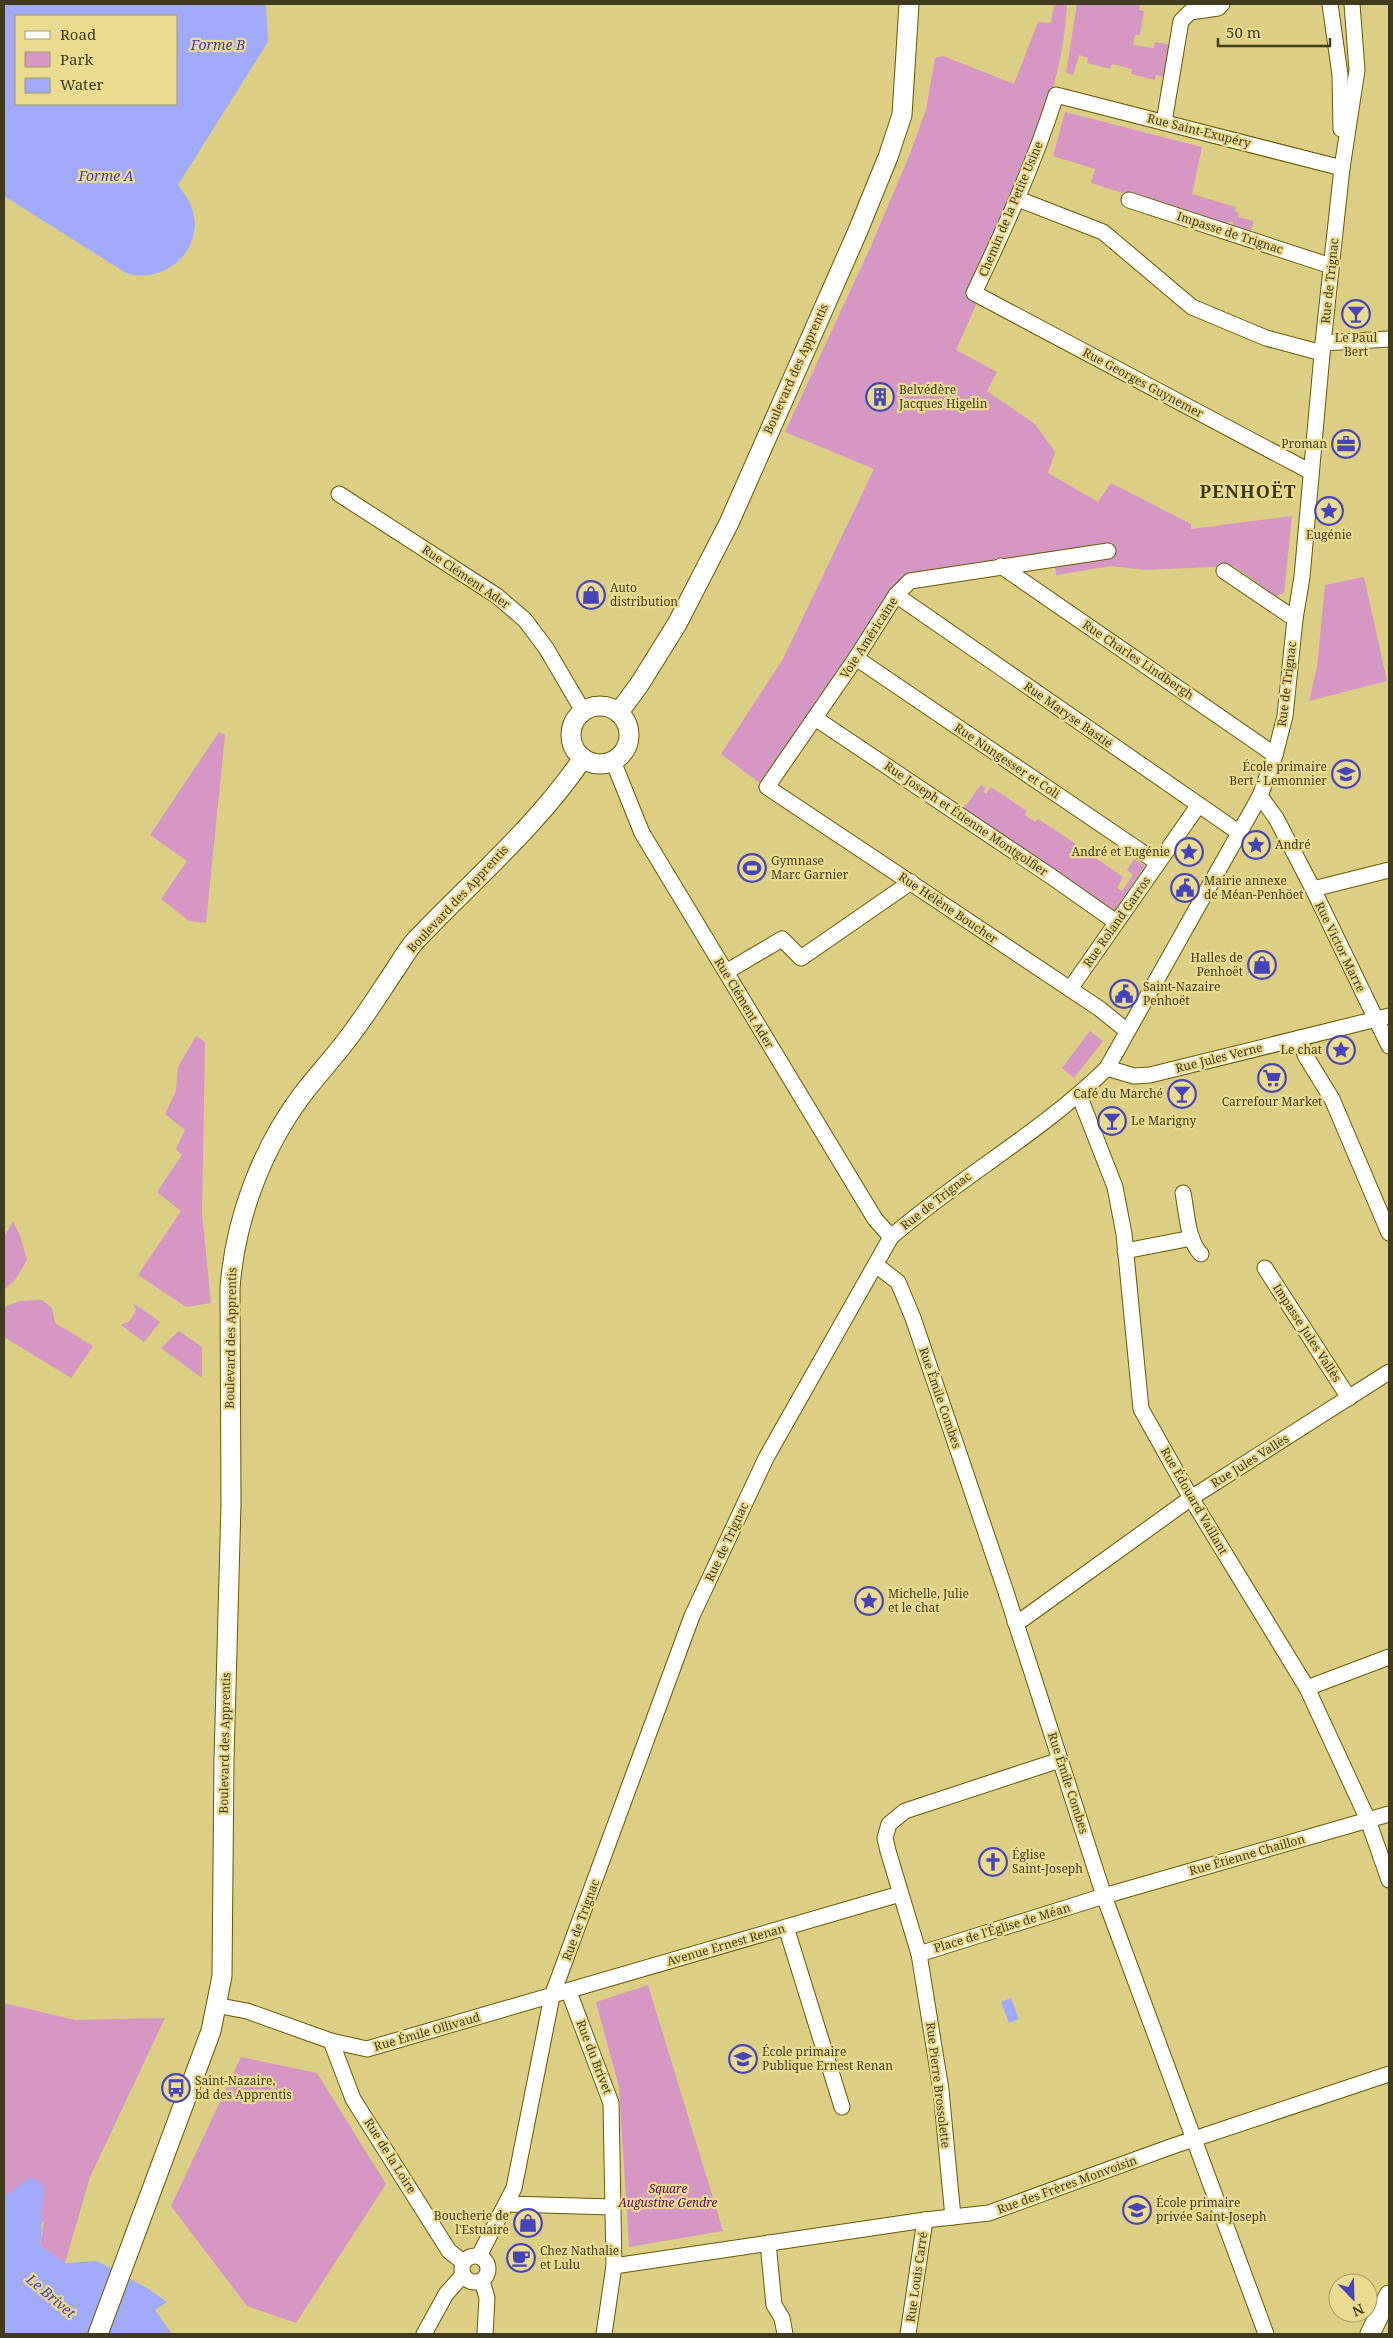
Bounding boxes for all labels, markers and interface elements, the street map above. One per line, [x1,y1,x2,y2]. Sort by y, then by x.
legend [15,15,178,105]
scale bar [1218,15,1330,47]
text: 50 m [1226,22,1261,42]
text: Road [60,24,96,44]
water label: Forme B [190,35,245,54]
text: Park [60,49,94,69]
text: Water [60,74,103,94]
street label: Rue Saint-Exupéry [1146,109,1253,152]
street label: Chemin de la Petite Usine [974,139,1047,279]
water label: Forme A [77,166,134,185]
street label: Impasse de Trignac [1175,207,1286,258]
street label: Rue de Trignac [1317,237,1342,324]
bar icon: Le Paul Bert [1341,299,1371,329]
street label: Boulevard des Apprentis [759,301,832,437]
place label: Le Paul Bert [1335,329,1377,360]
street label: Rue Georges Guynemer [1080,343,1207,422]
place label: Belvédère Jacques Higelin [898,381,988,412]
building icon: Belvédère Jacques Higelin [865,382,895,412]
office icon: Proman [1331,429,1361,459]
place label: Proman [1281,435,1327,452]
district label: PENHOËT [1200,479,1296,503]
place icon: Eugénie [1314,496,1344,526]
place label: Eugénie [1306,526,1352,543]
street label: Rue Clément Ader [419,541,514,613]
place label: Auto distribution [610,579,678,610]
shop icon: Auto distribution [576,580,606,610]
street label: Voie Américaine [836,594,901,682]
street label: Rue Charles Lindbergh [1079,616,1198,703]
street label: Rue de Trignac [1273,640,1300,727]
street label: Rue Maryse Bastié [1020,678,1116,752]
street label: Rue Nungesser et Coli [951,719,1064,802]
street label: Rue Joseph et Étienne Montgolfier [881,757,1052,880]
place label: École primaire Bert - Lemonnier [1229,758,1327,789]
school or university icon: École primaire Bert - Lemonnier [1331,759,1361,789]
place icon: André [1241,830,1271,860]
place label: André [1275,836,1311,853]
place icon: André et Eugénie [1174,837,1204,867]
street label: Boulevard des Apprentis [403,841,512,956]
place label: André et Eugénie [1072,843,1170,860]
place label: Gymnase Marc Garnier [771,852,849,883]
sports icon: Gymnase Marc Garnier [737,853,767,883]
street label: Rue Hélène Boucher [895,868,1002,947]
place label: Mairie annexe de Méan-Penhöet [1204,872,1303,903]
street label: Rue Roland Garros [1079,873,1154,971]
public building icon: Mairie annexe de Méan-Penhöet [1170,873,1200,903]
street label: Rue Victor Marre [1311,899,1370,995]
place label: Halles de Penhoët [1191,949,1243,980]
shop icon: Halles de Penhoët [1247,950,1277,980]
street label: Rue Clément Ader [711,954,778,1052]
place label: Saint-Nazaire Penhoët [1143,978,1221,1009]
public building icon: Saint-Nazaire Penhoët [1109,979,1139,1009]
place icon: Le chat [1326,1035,1356,1065]
street label: Rue Jules Verne [1174,1038,1264,1077]
place label: Le chat [1280,1041,1322,1058]
supermarket icon: Carrefour Market [1257,1063,1287,1093]
bar icon: Café du Marché [1167,1079,1197,1109]
place label: Café du Marché [1073,1085,1163,1102]
place label: Carrefour Market [1222,1093,1322,1110]
bar icon: Le Marigny [1097,1106,1127,1136]
place label: Le Marigny [1131,1112,1196,1129]
street label: Rue de Trignac [897,1167,975,1234]
street label: Boulevard des Apprentis [221,1267,240,1409]
street label: Impasse Jules Vallès [1269,1280,1346,1385]
street label: Rue Émile Combes [915,1345,966,1451]
street label: Rue Jules Vallès [1207,1430,1292,1491]
street label: Rue Édouard Vaillant [1157,1444,1232,1558]
street label: Rue de Trignac [701,1499,752,1584]
place label: Michelle, Julie et le chat [888,1585,969,1616]
place icon: Michelle, Julie et le chat [854,1586,884,1616]
street label: Boulevard des Apprentis [215,1672,234,1814]
street label: Rue Émile Combes [1044,1730,1093,1836]
street label: Rue Étienne Chaillon [1187,1830,1307,1879]
place label: Église Saint-Joseph [1012,1846,1083,1877]
church icon: Église Saint-Joseph [978,1847,1008,1877]
street label: Rue de Trignac [558,1877,603,1963]
street label: Place de l'Église de Méan [931,1899,1072,1956]
street label: Avenue Ernest Renan [665,1919,787,1970]
street label: Rue Émile Ollivaud [372,2008,483,2055]
street label: Rue du Brivet [573,2017,616,2096]
street label: Rue Pierre Brossolette [922,2021,955,2149]
place label: École primaire Publique Ernest Renan [762,2043,893,2074]
school or university icon: École primaire Publique Ernest Renan [728,2044,758,2074]
place label: Saint-Nazaire, bd des Apprentis [195,2072,292,2103]
bus stop icon: Saint-Nazaire, bd des Apprentis [161,2073,191,2103]
street label: Rue de la Loire [360,2115,420,2197]
street label: Rue des Frères Monvoisin [995,2151,1139,2218]
park label: Square Augustine Gendre [617,2180,718,2211]
place label: École primaire privée Saint-Joseph [1156,2194,1267,2225]
school or university icon: École primaire privée Saint-Joseph [1122,2195,1152,2225]
place label: Boucherie de l'Estuaire [434,2207,509,2238]
shop icon: Boucherie de l'Estuaire [513,2208,543,2238]
street label: Rue Louis Carré [902,2231,931,2323]
place label: Chez Nathalie et Lulu [540,2242,619,2273]
cafe icon: Chez Nathalie et Lulu [506,2243,536,2273]
water label: Le Brivet [22,2269,81,2322]
north arrow [1328,2273,1378,2323]
text: N [1349,2300,1367,2321]

